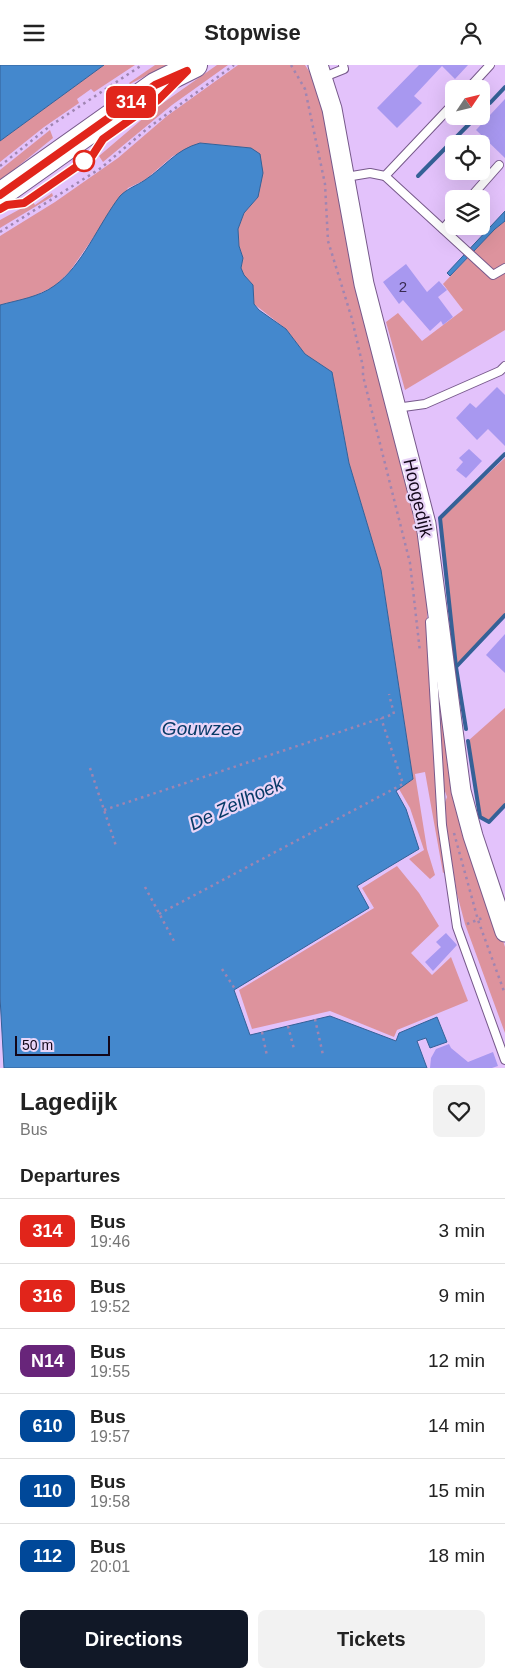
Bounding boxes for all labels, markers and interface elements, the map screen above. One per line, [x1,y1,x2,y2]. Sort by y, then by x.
icon: menu [20,19,48,47]
icon: person [457,19,485,47]
text: Stopwise [204,20,301,45]
north arrow [445,80,490,125]
map controls [445,80,490,235]
line badge: 314 [102,86,160,118]
text: 314 [116,92,146,112]
button: locate [445,135,490,180]
unlabelled marker [73,150,95,172]
button: layers [445,190,490,235]
house number: 2 [399,278,407,295]
street label: Hoogedijk [399,457,437,540]
water label: Gouwzee [162,718,242,739]
water label: De Zeilhoek [186,772,288,834]
scale bar [15,1033,110,1056]
text: 50 m [22,1037,53,1053]
button: heart [433,1085,485,1137]
text: Lagedijk [20,1088,117,1115]
text: Bus [20,1121,48,1138]
text: Departures [20,1165,120,1186]
text: Bus [90,1211,126,1232]
text: 3 min [439,1220,485,1241]
text: 314 [32,1221,63,1241]
text: 19:46 [90,1233,130,1250]
text: Bus [90,1276,126,1297]
text: 9 min [439,1285,485,1306]
text: 316 [32,1286,63,1306]
text: 19:52 [90,1298,130,1315]
text: Bus [90,1341,126,1362]
text: 12 min [428,1350,485,1371]
text: N14 [31,1351,64,1371]
text: 19:55 [90,1363,130,1380]
text: Bus [90,1406,126,1427]
text: 14 min [428,1415,485,1436]
text: 610 [32,1416,63,1436]
text: 19:57 [90,1428,130,1445]
text: Bus [90,1471,126,1492]
text: 15 min [428,1480,485,1501]
text: 110 [33,1481,62,1501]
text: 19:58 [90,1493,130,1510]
text: Bus [90,1536,126,1557]
text: 18 min [428,1545,485,1566]
text: 112 [33,1546,62,1566]
text: 20:01 [90,1558,130,1575]
button: Directions [20,1610,248,1668]
button: Tickets [258,1610,485,1668]

